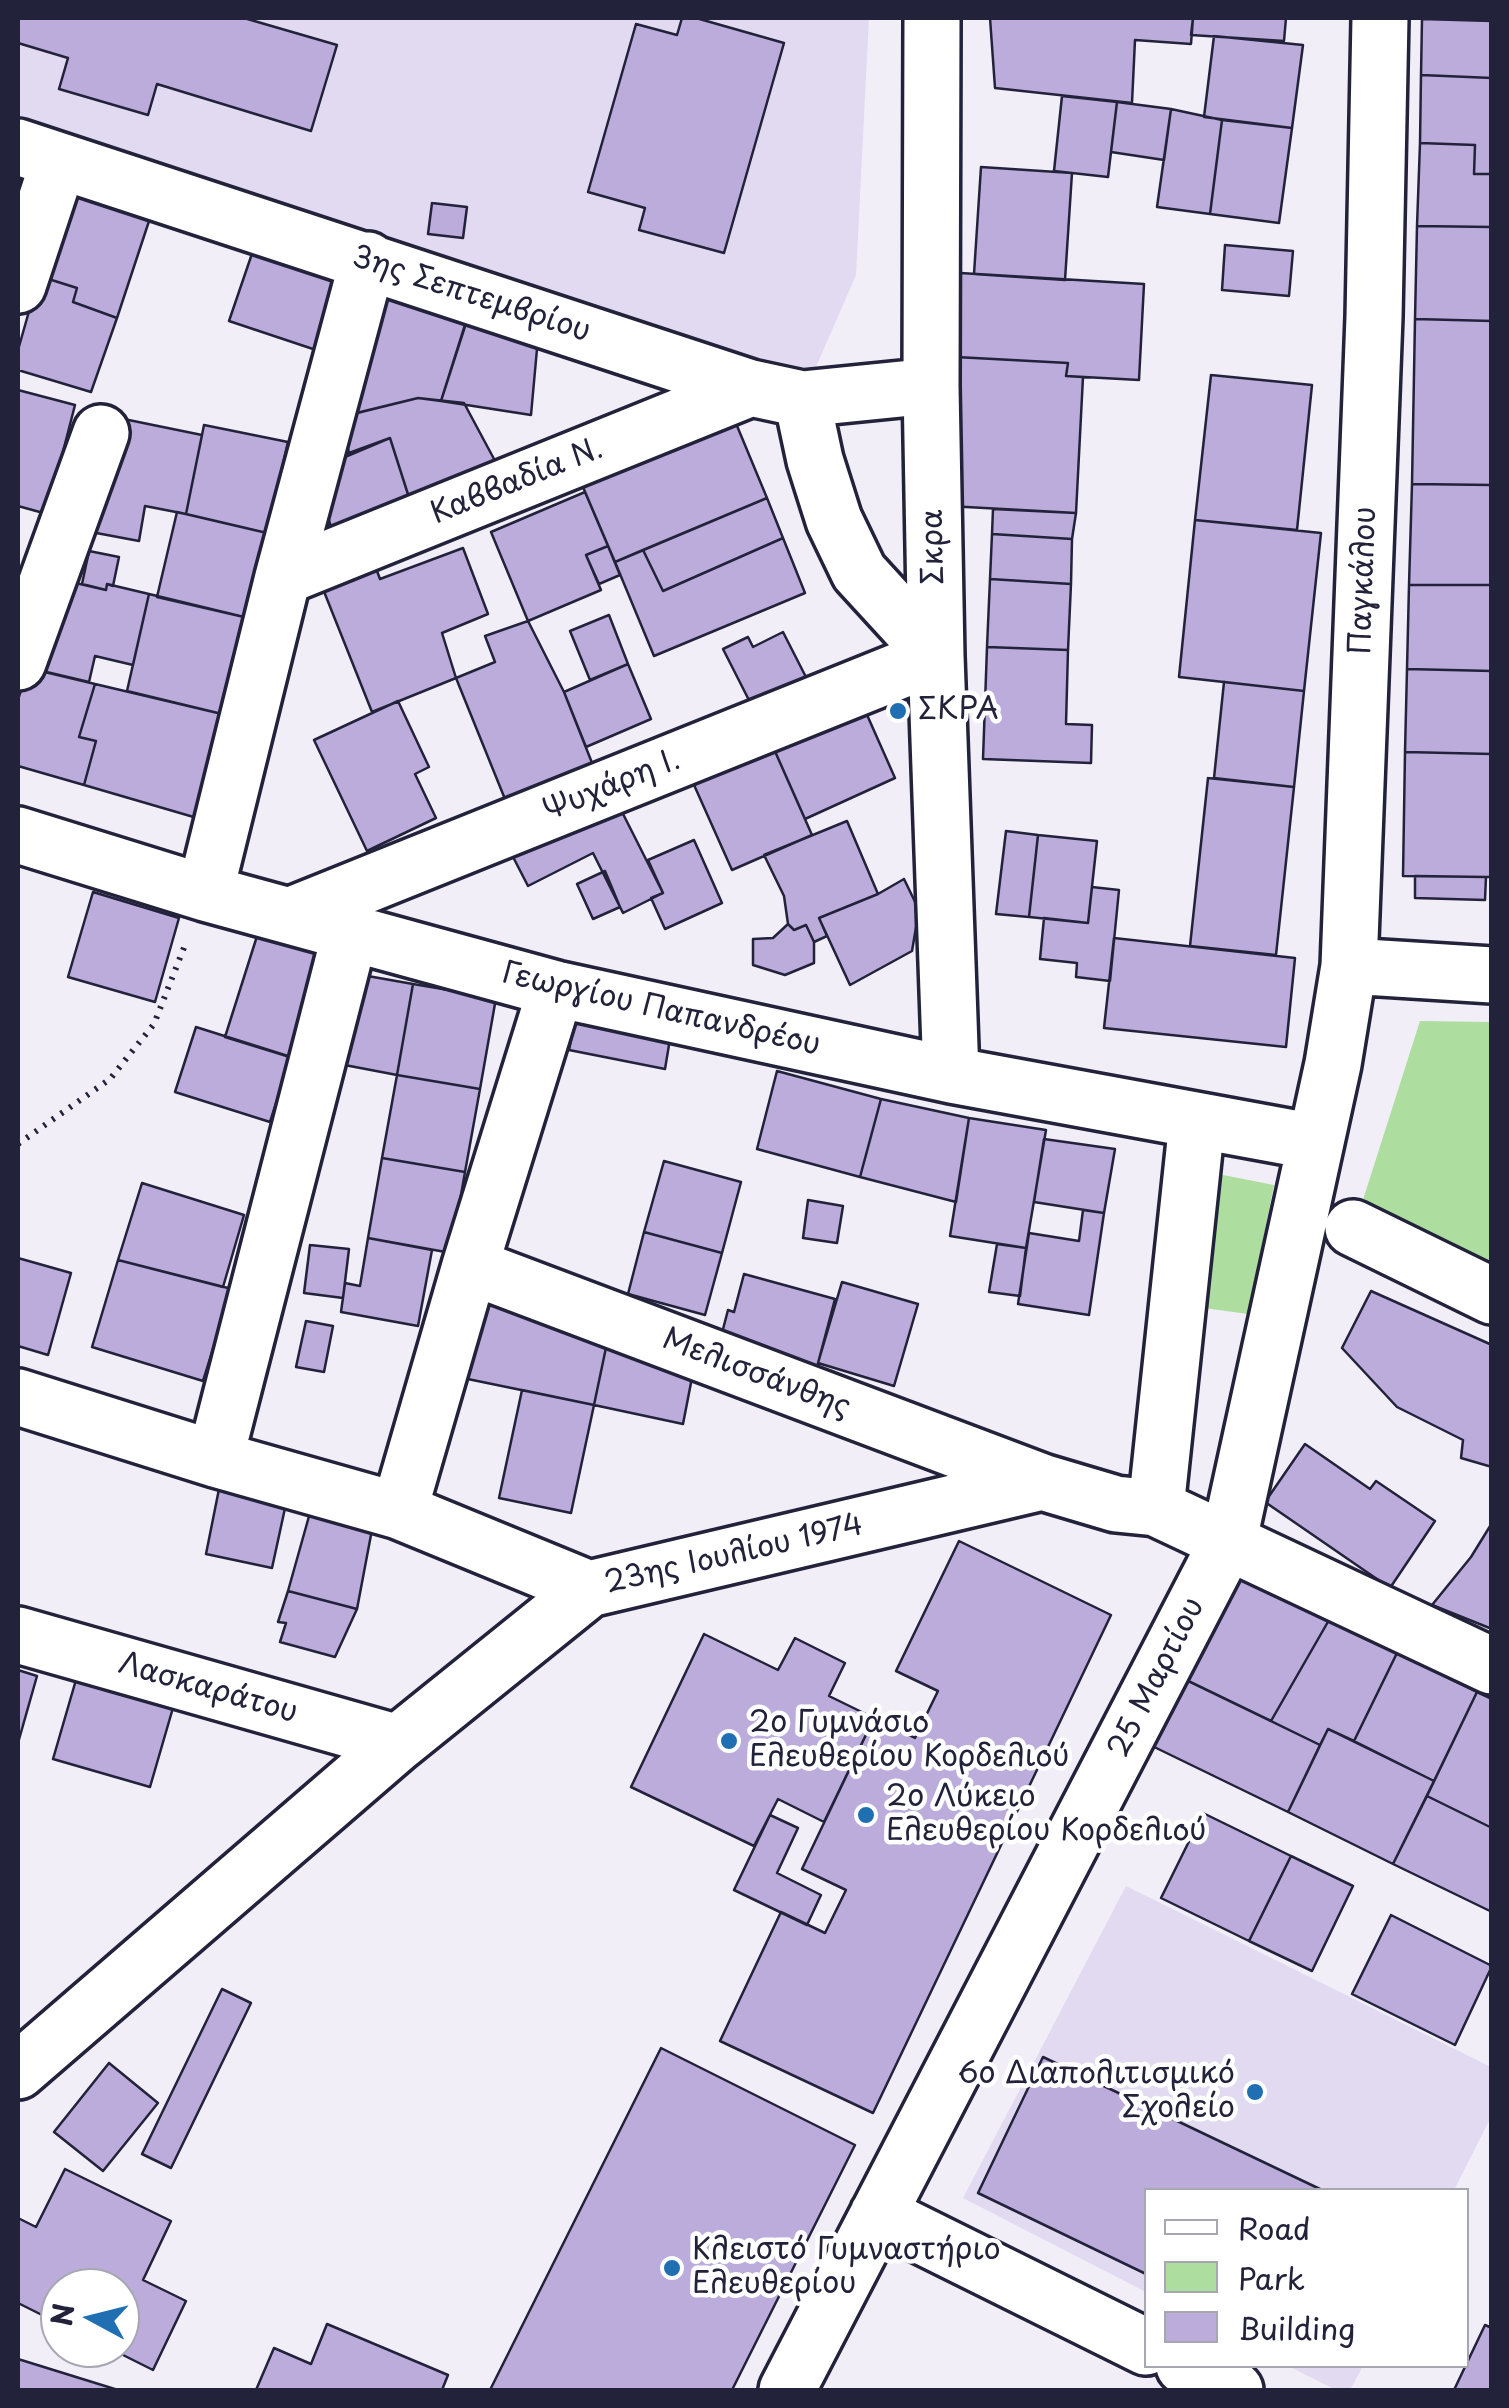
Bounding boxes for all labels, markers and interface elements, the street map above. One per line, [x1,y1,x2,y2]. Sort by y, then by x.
street label: 3ης Σεπτεμβρίου [347,239,595,351]
street label: Καββαδία Ν. [426,431,608,533]
street label: Παγκάλου [1343,506,1385,656]
street label: Σκρα [915,509,953,585]
place label: ΣΚΡΑ [918,693,998,729]
marker: ΣΚΡΑ [887,700,909,722]
street label: Ψυχάρη Ι. [539,742,685,830]
street label: Γεωργίου Παπανδρέου [498,956,824,1064]
street label: Μελισσάνθης [657,1322,855,1426]
street label: 23ης Ιουλίου 1974 [601,1508,867,1602]
street label: 25 Μαρτίου [1101,1592,1213,1764]
street label: Λασκαράτου [115,1646,301,1732]
place label: 2ο Γυμνάσιο Ελευθερίου Κορδελιού [749,1706,1069,1776]
marker: 2ο Γυμνάσιο Ελευθερίου Κορδελιού [718,1730,740,1752]
place label: 2ο Λύκειο Ελευθερίου Κορδελιού [886,1780,1206,1850]
marker: 2ο Λύκειο Ελευθερίου Κορδελιού [855,1804,877,1826]
place label: 6ο Διαπολιτισμικό Σχολείο [957,2057,1235,2128]
marker: 6ο Διαπολιτισμικό Σχολείο [1244,2081,1266,2103]
legend [1144,2188,1469,2368]
text: Road [1238,2205,1311,2250]
place label: Κλειστό Γυμναστήριο Ελευθερίου [692,2233,1001,2304]
text: Park [1238,2255,1305,2300]
marker: Κλειστό Γυμναστήριο Ελευθερίου [661,2257,683,2279]
north arrow [40,2268,140,2368]
text: N [39,2301,84,2328]
text: Building [1238,2305,1355,2350]

